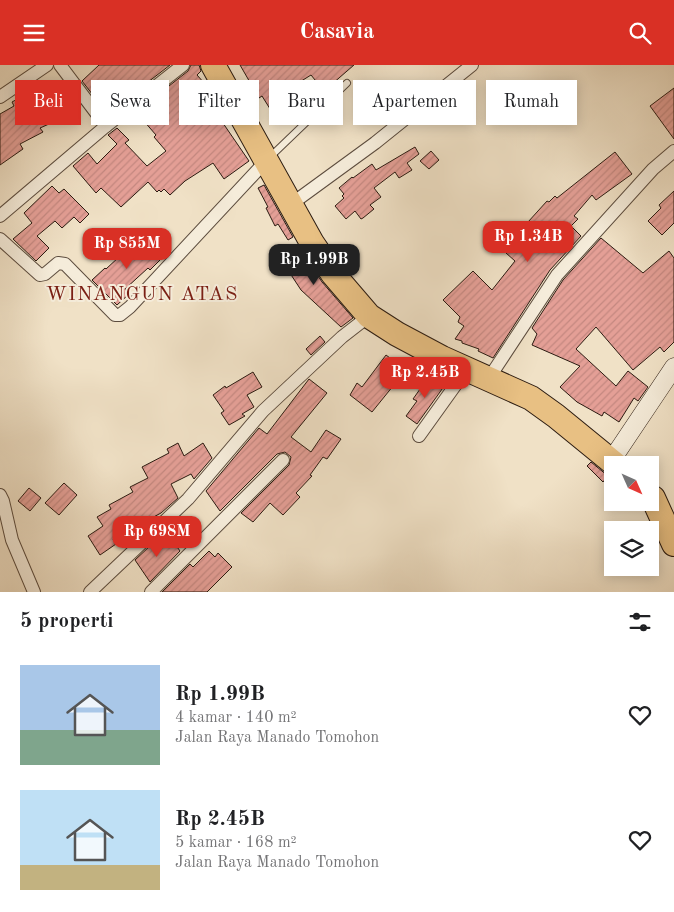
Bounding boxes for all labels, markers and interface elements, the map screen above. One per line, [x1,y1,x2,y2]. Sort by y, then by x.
icon: menu [20,19,48,47]
icon: search [626,19,654,47]
text: Casavia [300,21,374,43]
chip: Beli [15,80,81,125]
chip: Sewa [91,80,169,125]
chip: Filter [179,80,259,125]
chip: Baru [269,80,343,125]
chip: Apartemen [353,80,476,125]
chip: Rumah [486,80,577,125]
pin: Rp 1.34B [476,221,580,263]
pin: Rp 855M [81,227,173,270]
text: Rp 1.34B [494,229,562,245]
text: Rp 855M [94,236,160,252]
pin: Rp 1.99B [262,243,366,286]
text: Rp 1.99B [280,252,348,268]
district label: WINANGUN ATAS [46,285,238,305]
pin: Rp 2.45B [373,357,477,399]
text: Rp 2.45B [391,365,459,381]
north arrow [604,456,659,511]
map controls [604,456,659,576]
pin: Rp 698M [111,515,203,558]
button: layers [604,521,659,576]
text: Rp 698M [124,524,190,540]
icon: filters [626,608,654,636]
text: 5 properti [20,611,114,632]
text: Rp 1.99B [175,684,265,705]
icon: home [60,685,120,745]
icon: heart [626,701,654,729]
text: 4 kamar · 140 m² [175,710,297,726]
text: Jalan Raya Manado Tomohon [175,730,379,746]
text: Rp 2.45B [175,809,265,830]
icon: home [60,810,120,870]
icon: heart [626,826,654,854]
text: 5 kamar · 168 m² [175,835,297,851]
text: Jalan Raya Manado Tomohon [175,855,379,871]

